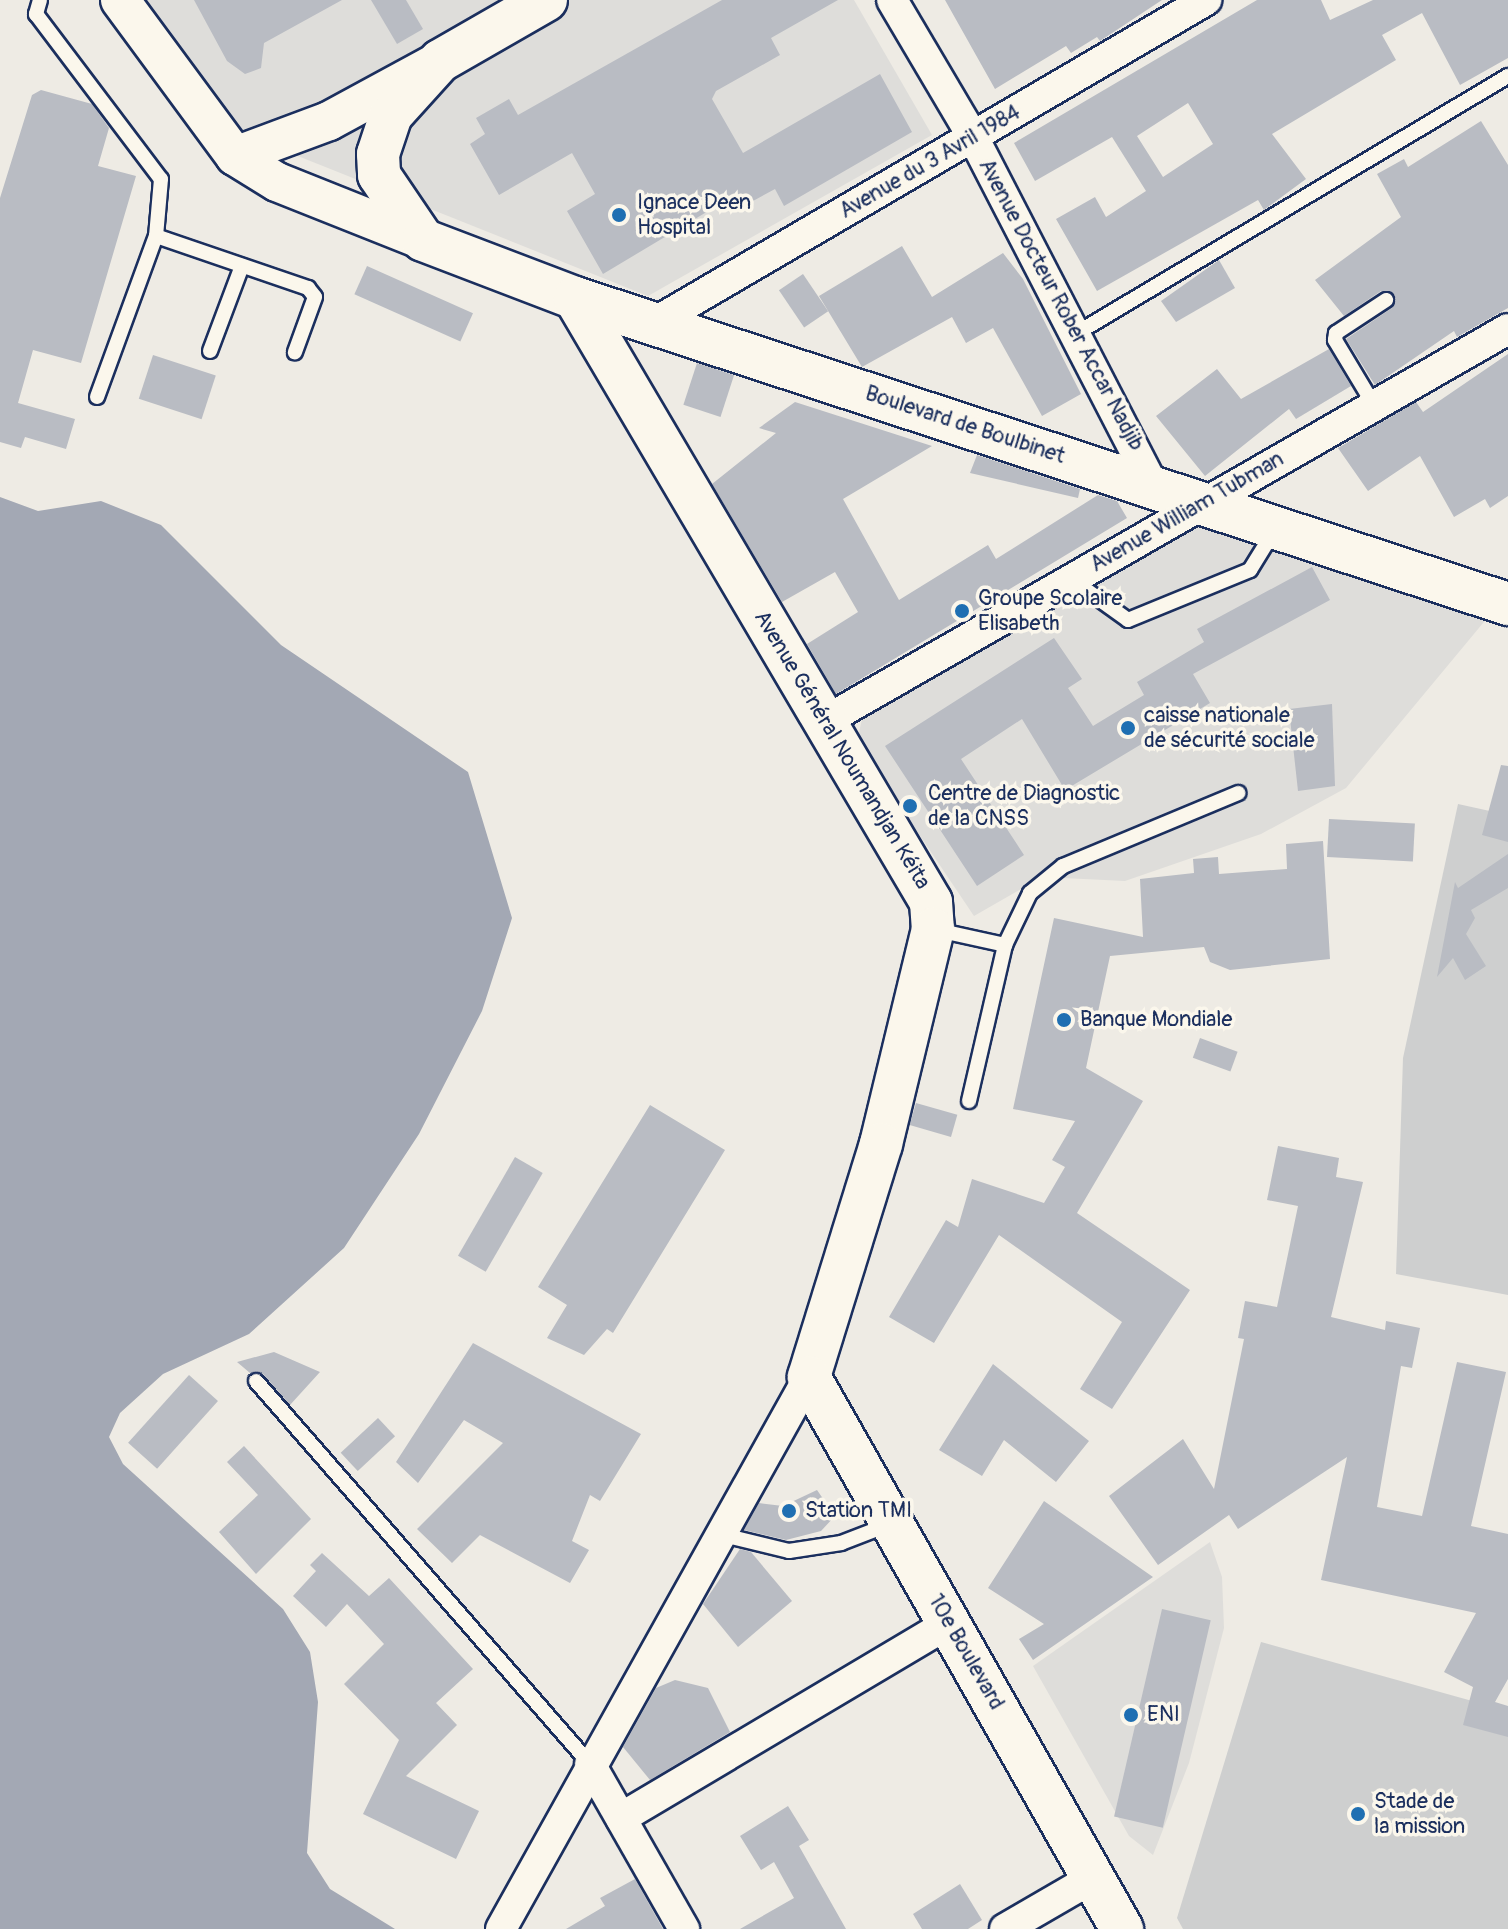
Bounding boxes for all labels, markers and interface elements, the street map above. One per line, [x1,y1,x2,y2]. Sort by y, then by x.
street label: Avenue du 3 Avril 1984 [835,99,1025,225]
street label: Avenue Docteur Rober Accar Nadjib [973,155,1149,455]
place label: Ignace Deen Hospital [637,189,751,240]
marker: Ignace Deen Hospital [608,204,630,226]
street label: Boulevard de Boulbinet [862,380,1068,470]
street label: Avenue William Tubman [1086,446,1288,578]
place label: Groupe Scolaire Elisabeth [978,585,1122,636]
marker: Groupe Scolaire Elisabeth [953,602,971,620]
street label: Avenue Général Noumandjan Kéita [748,606,936,894]
place label: caisse nationale de sécurité sociale [1144,702,1315,754]
marker: caisse nationale de sécurité sociale [1119,719,1137,737]
place label: Centre de Diagnostic de la CNSS [928,780,1120,832]
marker: Centre de Diagnostic de la CNSS [899,795,921,817]
place label: Banque Mondiale [1080,1007,1232,1033]
marker: Banque Mondiale [1055,1011,1073,1029]
place label: Station TMI [805,1498,912,1524]
marker: Station TMI [780,1502,798,1520]
street label: 10e Boulevard [922,1590,1010,1714]
place label: ENI [1147,1702,1180,1728]
marker: ENI [1122,1706,1140,1724]
place label: Stade de la mission [1374,1788,1465,1840]
marker: Stade de la mission [1349,1805,1367,1823]

